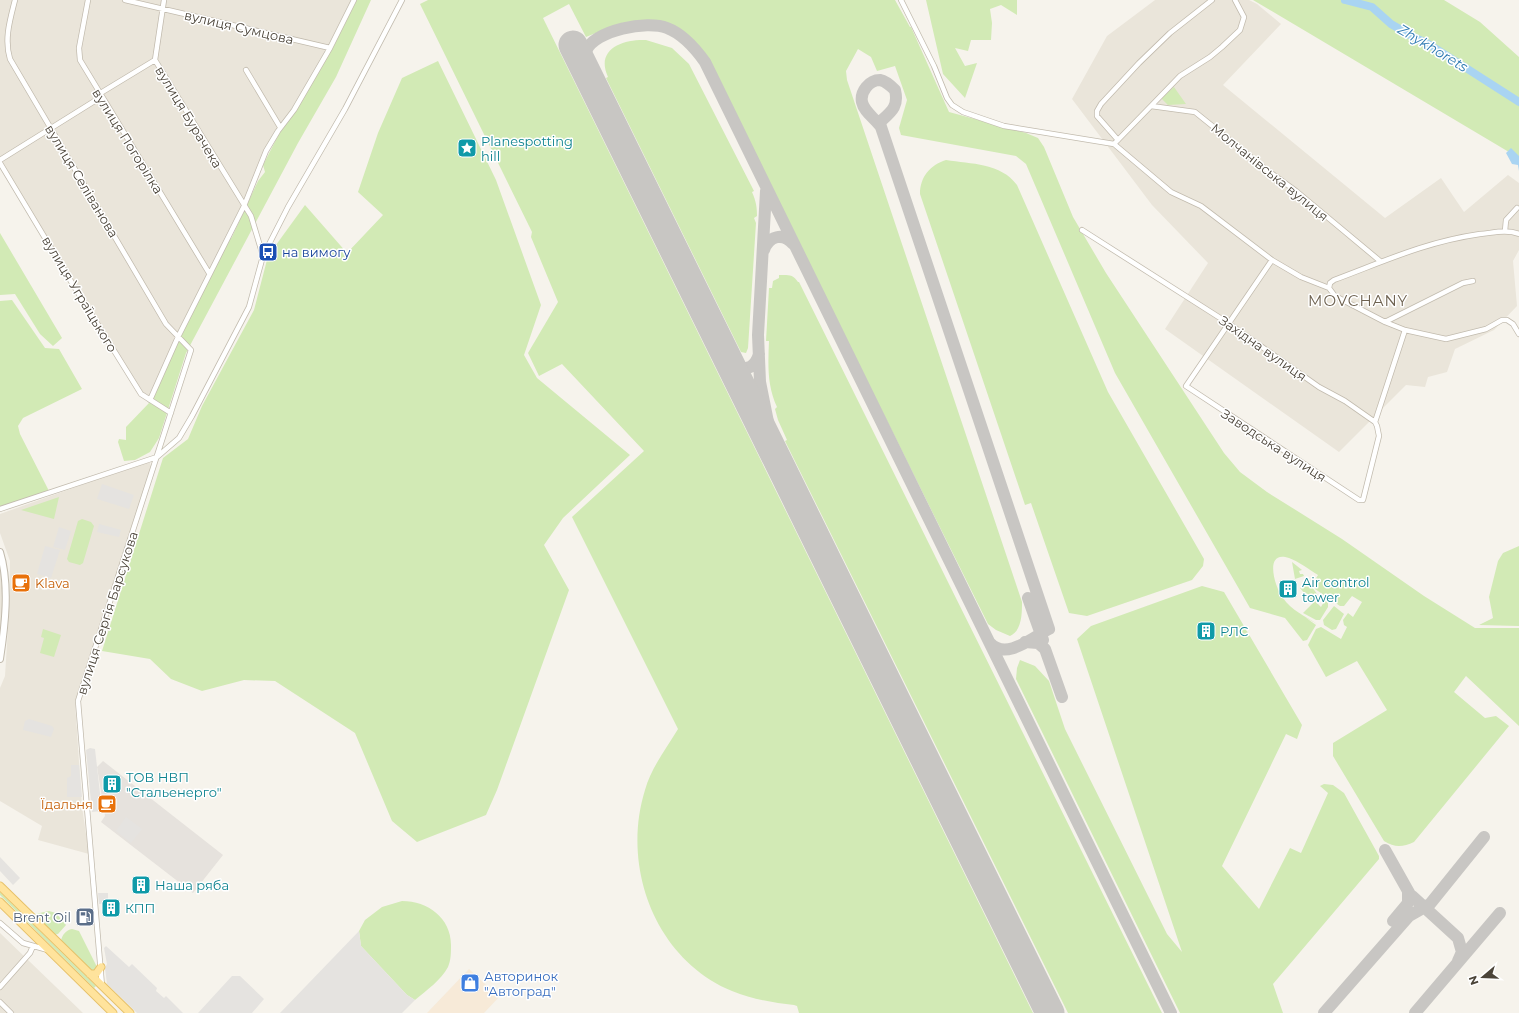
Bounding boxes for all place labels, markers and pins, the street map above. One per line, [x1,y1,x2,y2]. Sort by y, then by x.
place label: Planespotting hill [481,133,573,164]
place icon: Planespotting hill [456,137,478,159]
bus stop icon: на вимогу [257,241,279,263]
place label: на вимогу [282,244,351,260]
cafe icon: Klava [10,572,32,594]
place label: Air control tower [1302,574,1370,605]
place label: Klava [35,575,70,591]
building icon: Air control tower [1277,578,1299,600]
building icon: РЛС [1195,620,1217,642]
place label: РЛС [1220,623,1248,639]
place label: ТОВ НВП "Стальенерго" [126,769,222,800]
building icon: ТОВ НВП "Стальенерго" [101,773,123,795]
cafe icon: Їдальня [96,793,118,815]
place label: Їдальня [41,796,93,812]
building icon: Наша ряба [130,874,152,896]
place label: Наша ряба [155,877,229,893]
building icon: КПП [100,897,122,919]
place label: КПП [125,900,155,916]
fuel station icon: Brent Oil [74,906,96,928]
place label: Brent Oil [13,909,71,925]
place label: Авторинок "Автоград" [484,968,559,999]
shop icon: Авторинок "Автоград" [459,972,481,994]

